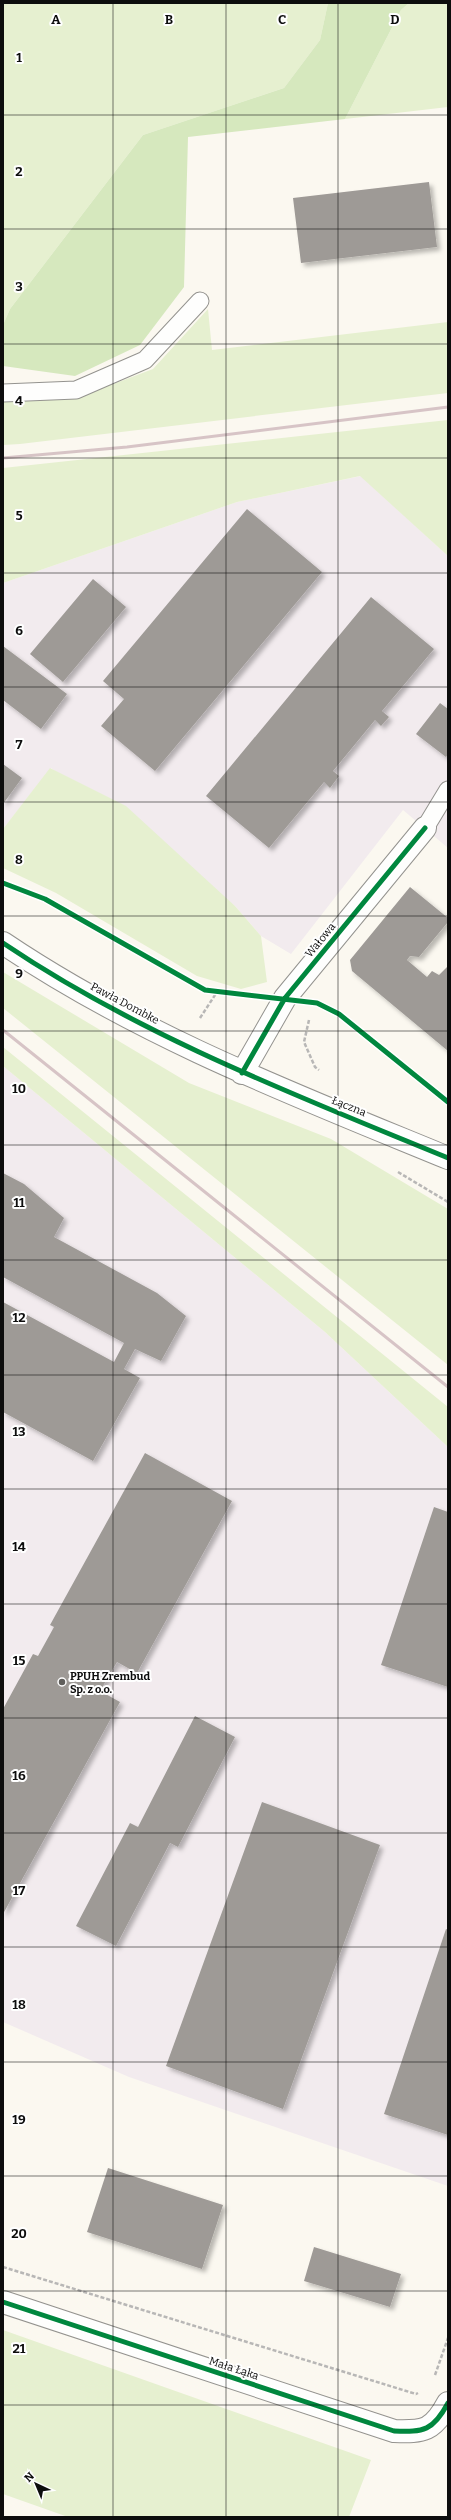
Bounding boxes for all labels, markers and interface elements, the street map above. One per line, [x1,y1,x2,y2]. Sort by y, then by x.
text: A [51,12,61,27]
text: B [165,12,173,27]
text: C [278,12,286,27]
text: D [390,12,400,27]
text: 1 [16,50,22,65]
text: 2 [15,164,23,179]
text: 3 [15,279,23,294]
text: 4 [15,393,23,408]
text: 5 [15,508,23,523]
text: 6 [15,623,23,638]
text: 7 [16,737,23,752]
text: 8 [15,852,23,867]
street label: Wałowa [303,920,338,960]
text: 9 [15,966,23,981]
street label: Pawła Dombke [88,980,161,1027]
text: 10 [12,1081,26,1096]
street label: Łączna [330,1094,368,1119]
text: 11 [13,1195,25,1210]
text: 12 [13,1310,25,1325]
text: 13 [12,1424,26,1439]
text: 14 [12,1539,26,1554]
text: 15 [13,1653,25,1668]
place label: PPUH Zrembud Sp. z o.o. [70,1670,151,1696]
marker: PPUH Zrembud Sp. z o.o. [57,1677,67,1687]
text: 16 [12,1768,26,1783]
text: 17 [13,1883,25,1898]
text: 18 [12,1997,26,2012]
text: 19 [12,2112,26,2127]
text: 20 [11,2226,27,2241]
text: 21 [13,2341,26,2356]
street label: Mała Łąka [207,2354,260,2383]
north arrow [16,2464,56,2504]
text: N [22,2469,37,2485]

